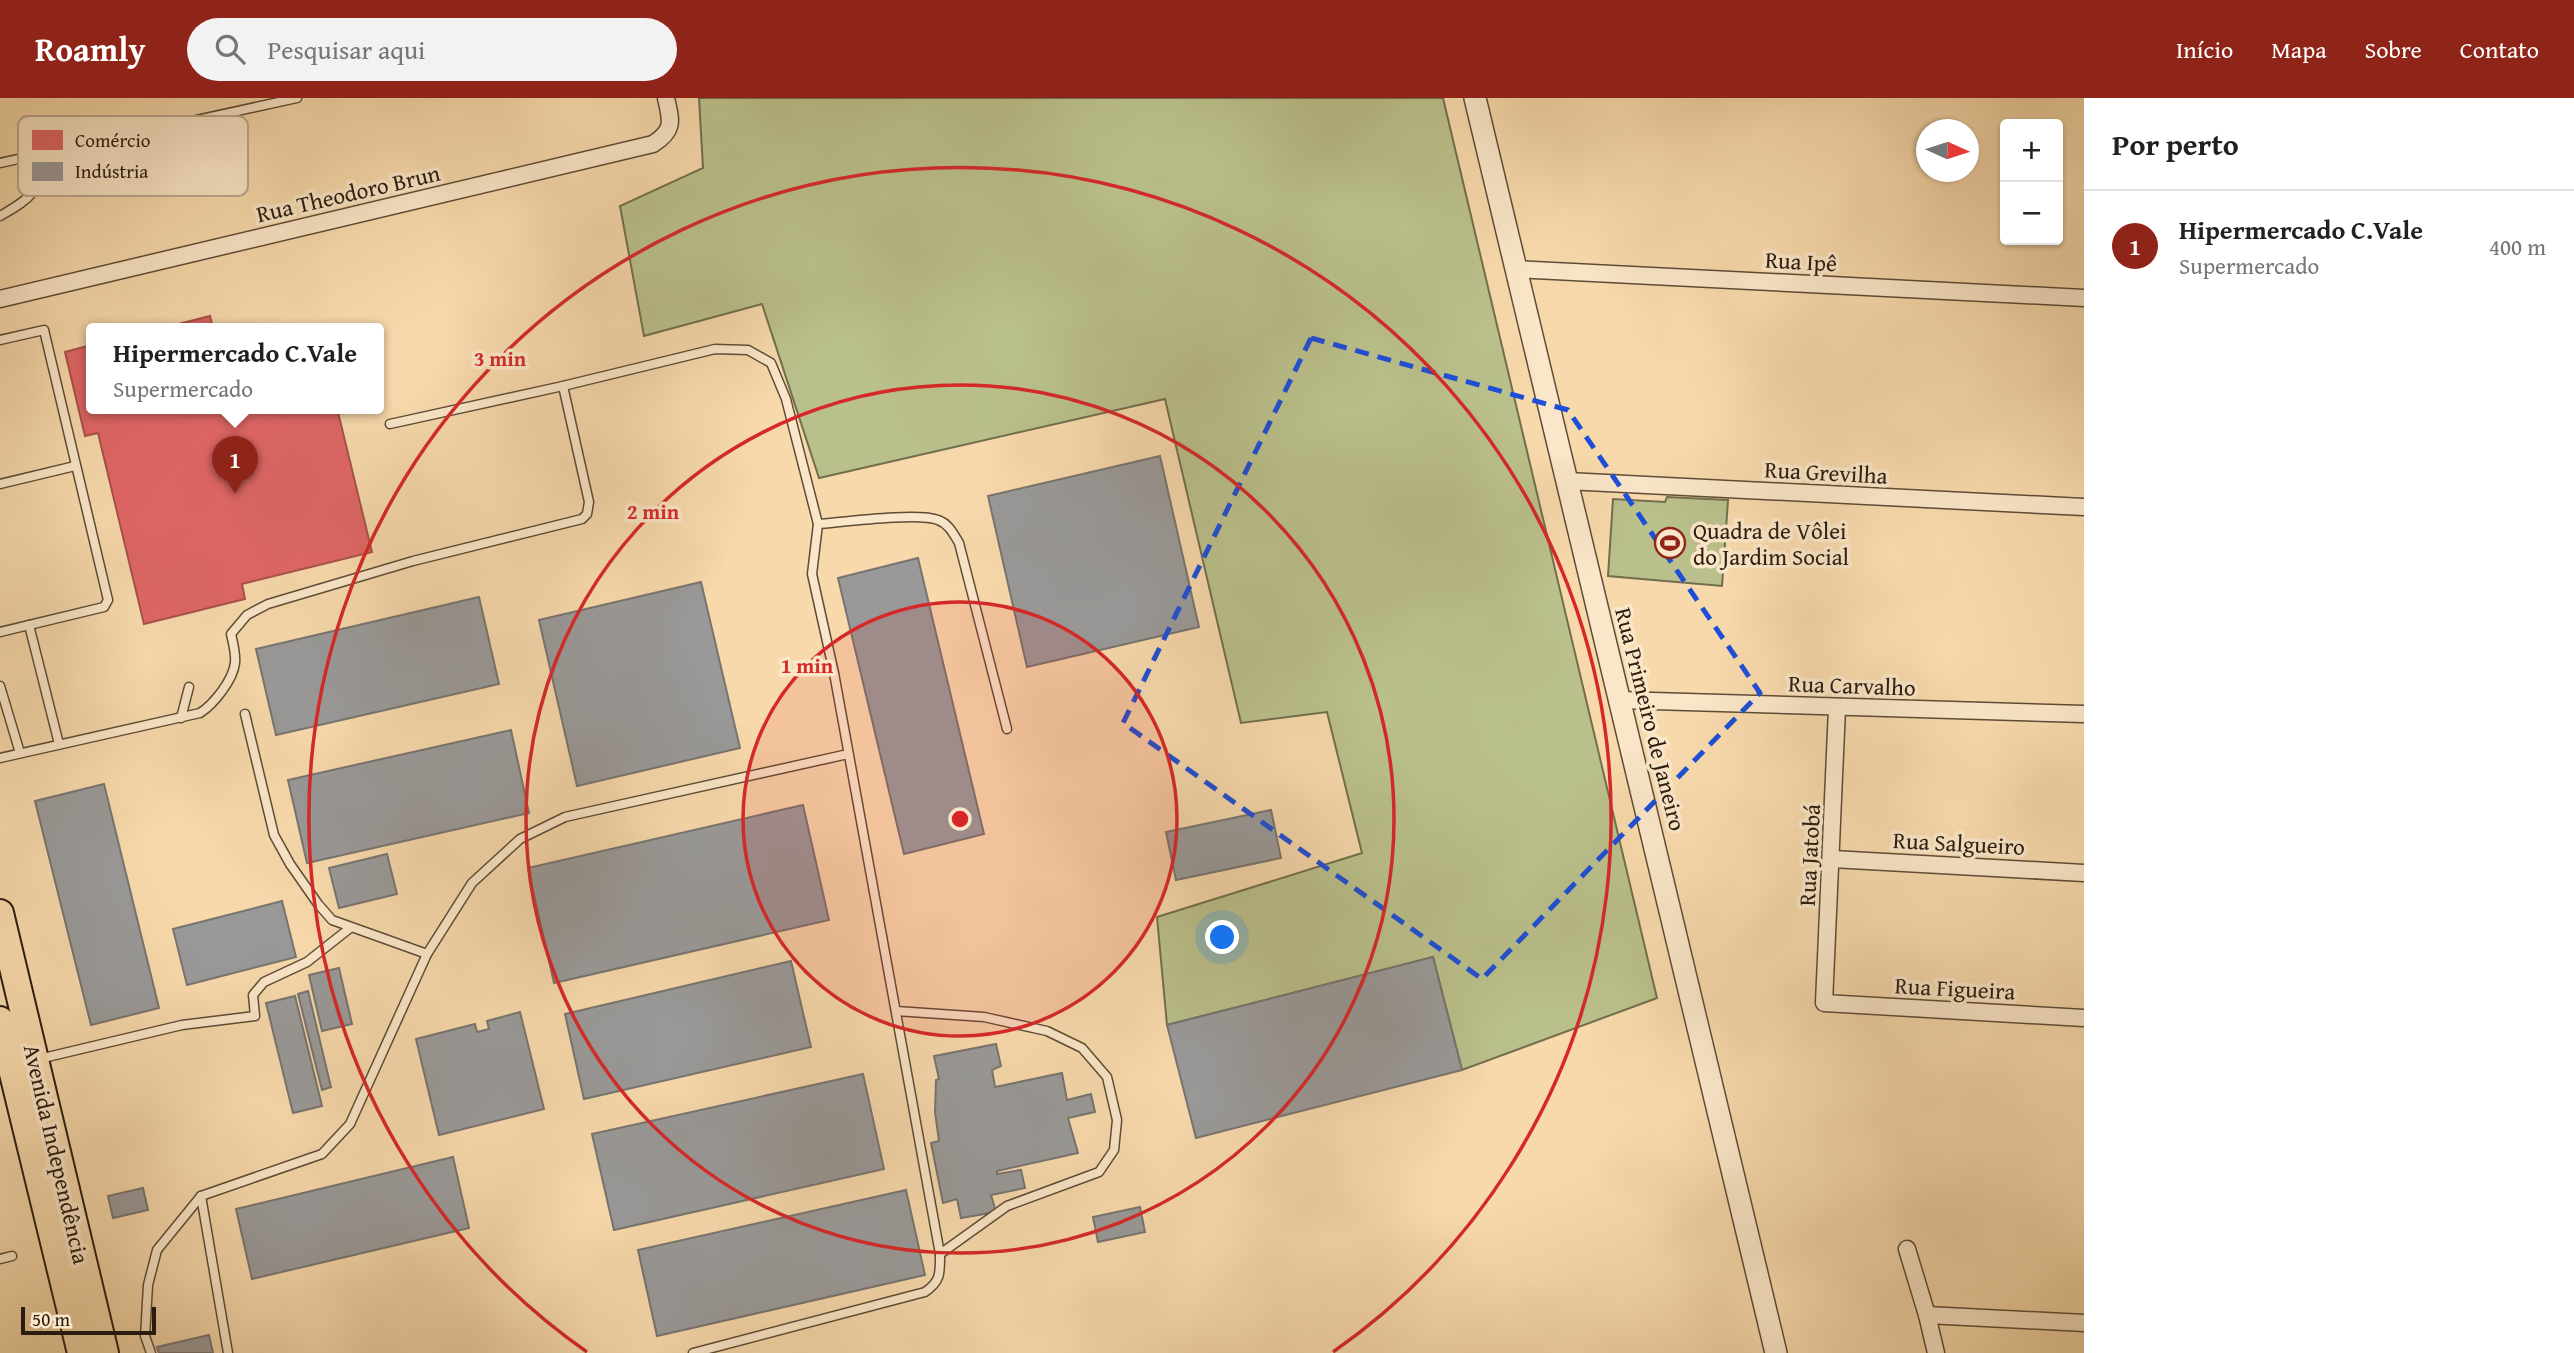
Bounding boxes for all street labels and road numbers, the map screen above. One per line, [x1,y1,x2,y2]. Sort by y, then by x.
street label: Rua Theodoro Brun [253,156,443,230]
street label: Rua Ipê [1764,243,1838,279]
street label: Rua Grevilha [1764,452,1889,492]
street label: Rua Primeiro de Janeiro [1607,604,1695,834]
street label: Rua Carvalho [1788,666,1916,704]
street label: Rua Jatobá [1790,803,1828,907]
street label: Rua Salgueiro [1892,823,2026,863]
street label: Rua Figueira [1894,968,2016,1008]
street label: Avenida Independência [16,1041,98,1267]

